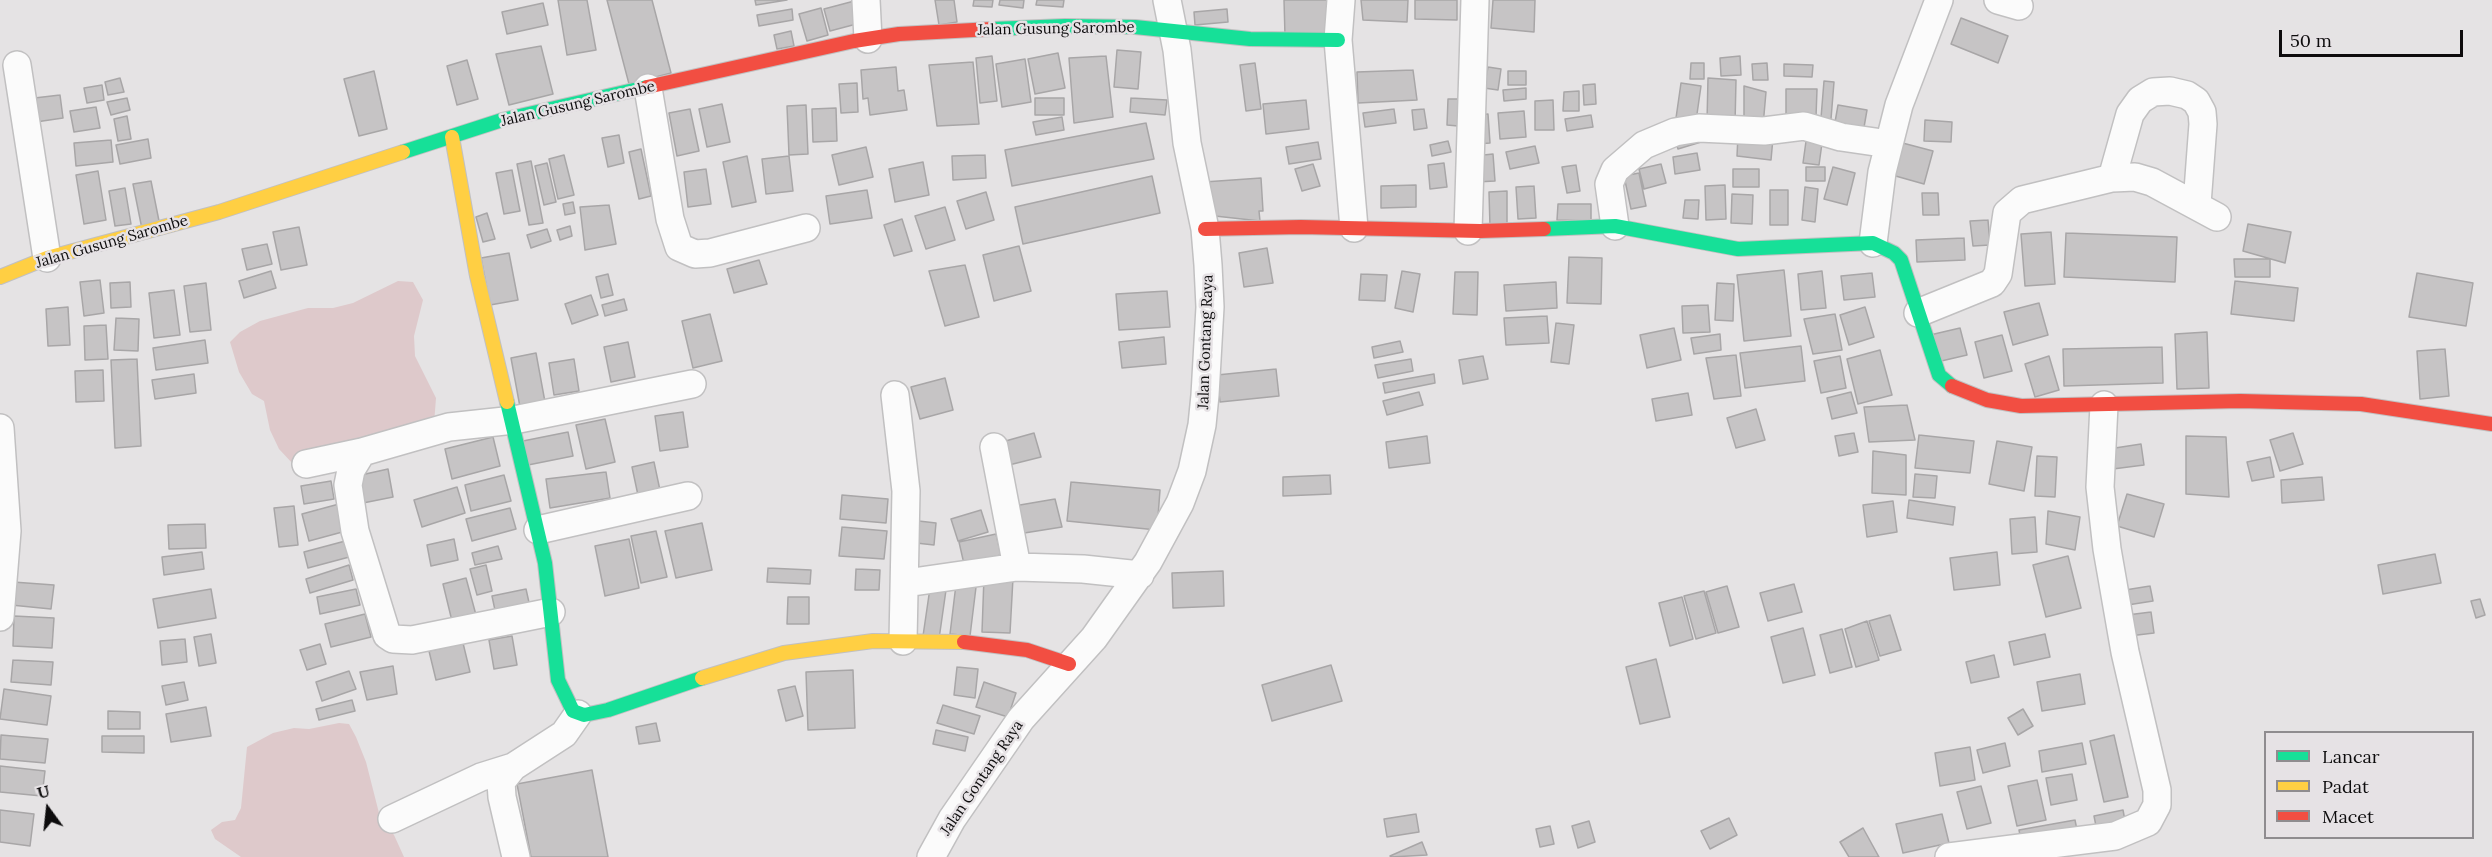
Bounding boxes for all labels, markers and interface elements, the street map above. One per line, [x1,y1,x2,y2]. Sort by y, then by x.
scale bar [2282,18,2466,56]
street label: Jalan Gusung Sarombe [977,19,1135,39]
text: 50 m [2290,29,2332,52]
street label: Jalan Gusung Sarombe [499,78,657,130]
street label: Jalan Gusung Sarombe [34,212,190,272]
street label: Jalan Gontang Raya [1195,274,1217,410]
street label: Jalan Gontang Raya [937,717,1027,839]
legend [2264,731,2474,839]
text: Lancar [2322,745,2380,768]
text: Padat [2322,775,2369,798]
north arrow [18,779,78,839]
text: U [35,780,52,803]
text: Macet [2322,805,2374,828]

